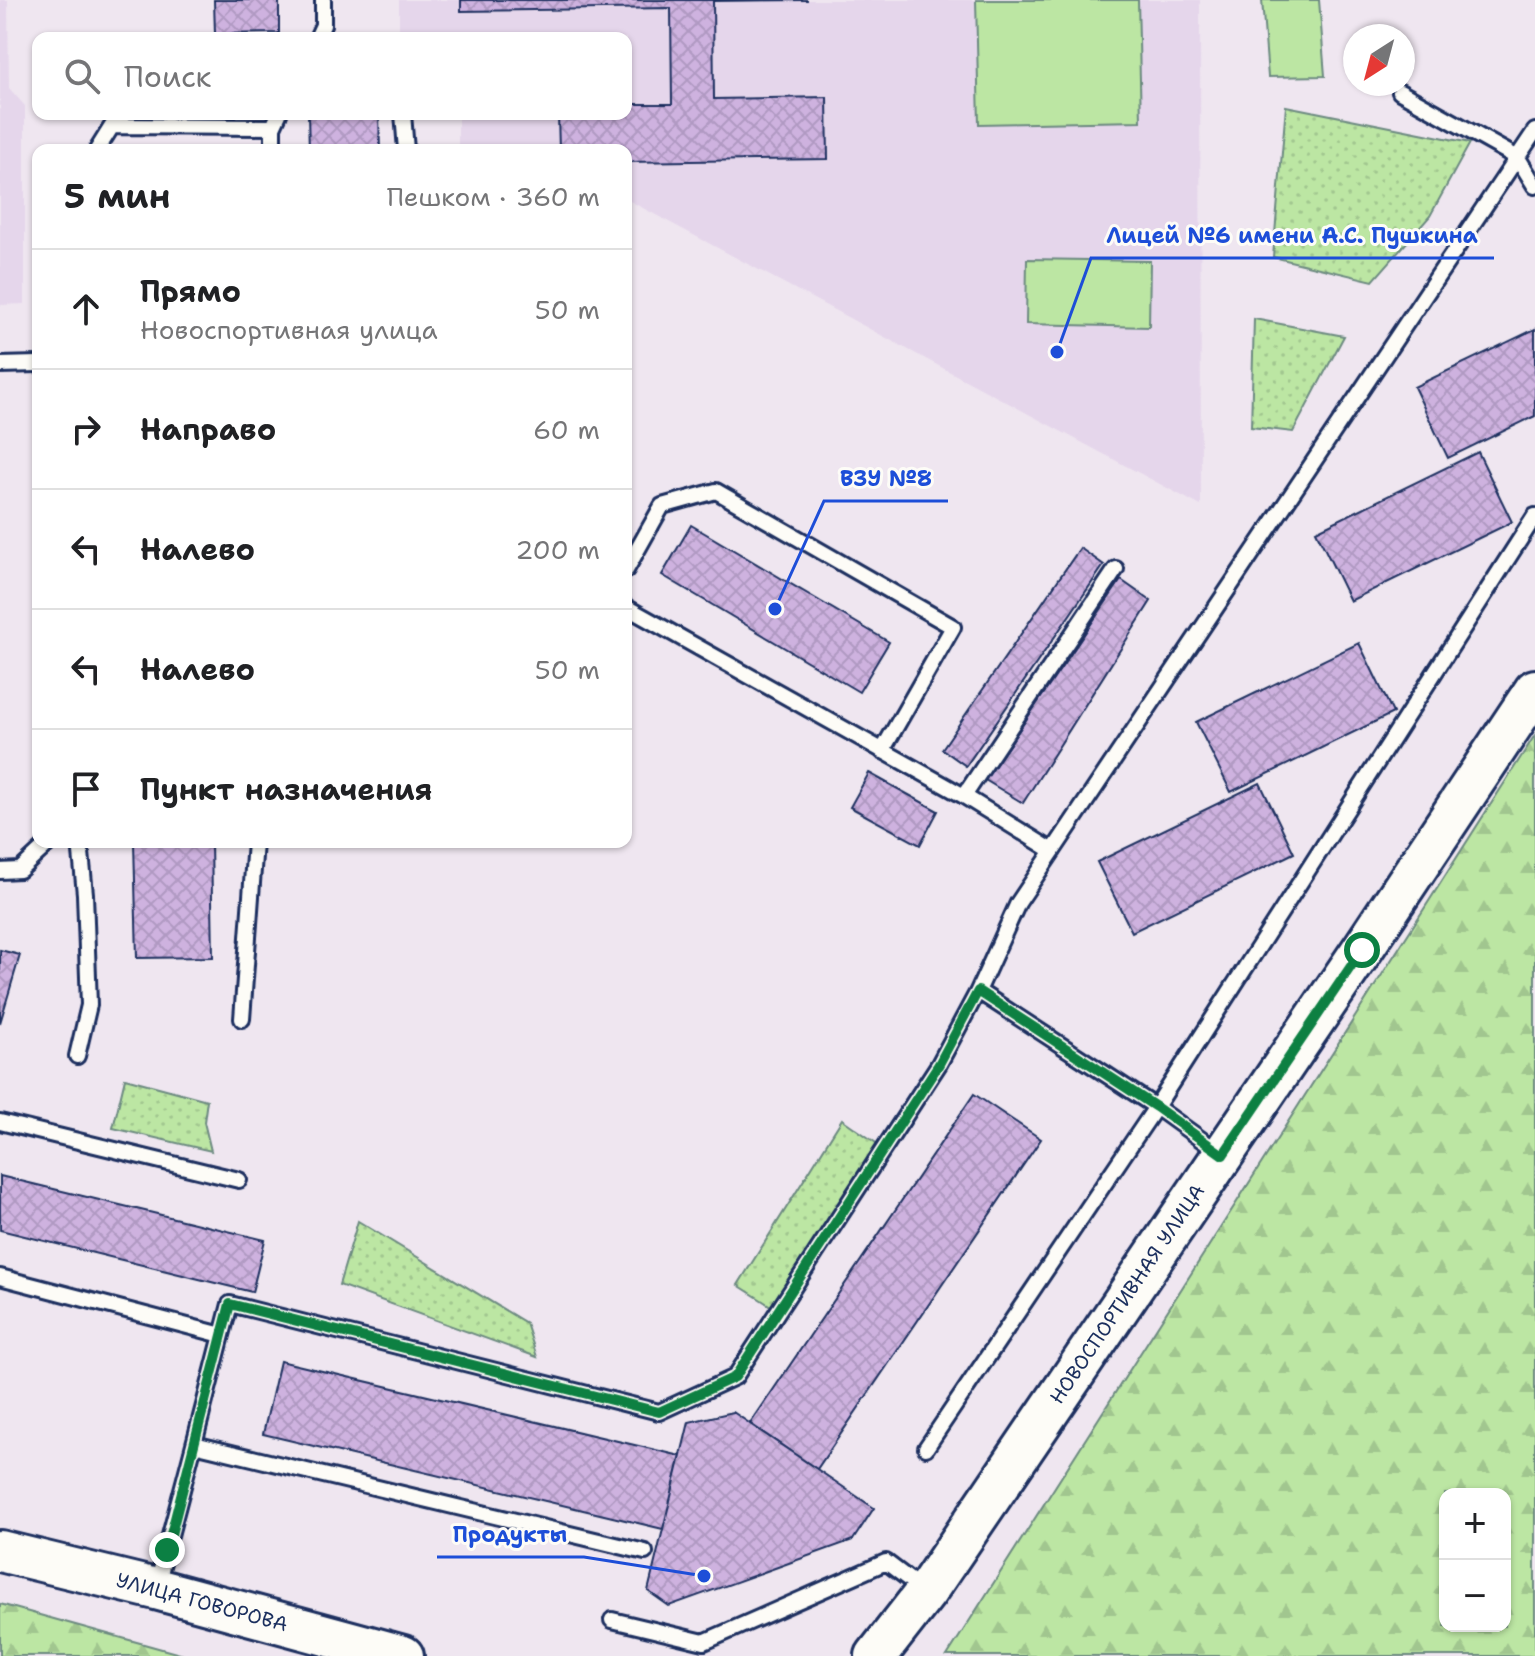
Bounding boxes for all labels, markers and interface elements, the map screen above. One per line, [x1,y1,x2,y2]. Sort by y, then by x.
north arrow [1343,24,1415,96]
search box [32,32,632,120]
icon: search [60,54,104,98]
text: Поиск [124,56,212,97]
text: 5 мин [64,173,171,219]
text: Пешком · 360 m [387,179,600,214]
callout: Лицей №6 имени А.С. Пушкина [1091,212,1494,258]
text: Лицей №6 имени А.С. Пушкина [1106,221,1478,250]
text: Прямо [140,271,241,312]
icon: ahead [64,287,108,331]
text: 50 m [535,292,600,327]
text: Новоспортивная улица [140,312,438,347]
icon: right [64,407,108,451]
text: Направо [140,409,276,450]
text: 60 m [533,412,600,447]
callout: ВЗУ №8 [824,455,948,501]
text: ВЗУ №8 [840,464,932,493]
icon: left [64,527,108,571]
text: Налево [140,529,255,570]
text: 200 m [515,532,600,567]
icon: left [64,647,108,691]
text: Налево [140,649,255,690]
text: 50 m [535,652,600,687]
icon: arrive [64,767,108,811]
text: Пункт назначения [140,769,432,810]
route start [1344,932,1380,968]
street label: НОВОСПОРТИВНАЯ УЛИЦА [1044,1179,1210,1409]
map controls [1439,1488,1511,1632]
button: + [1439,1488,1511,1560]
callout: Продукты [437,1511,584,1557]
text: Продукты [453,1520,567,1549]
route end [149,1532,185,1568]
button: − [1439,1560,1511,1632]
street label: УЛИЦА ГОВОРОВА [113,1567,291,1637]

